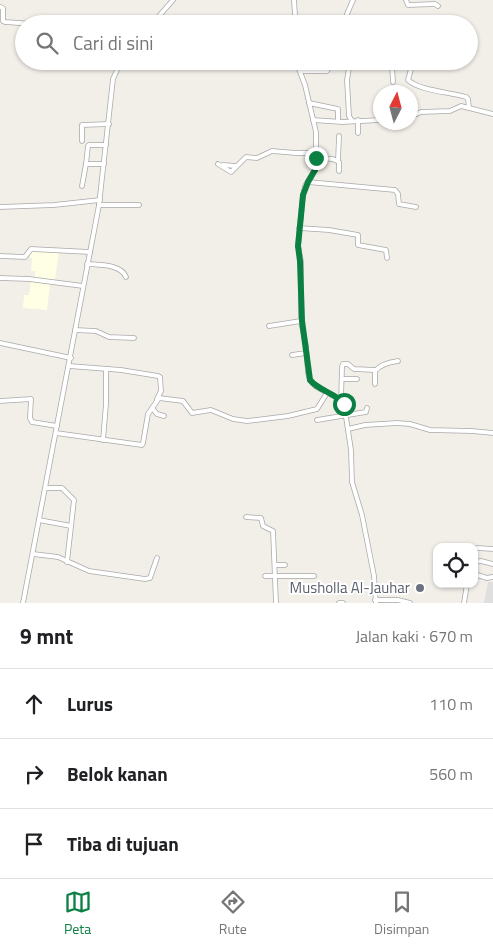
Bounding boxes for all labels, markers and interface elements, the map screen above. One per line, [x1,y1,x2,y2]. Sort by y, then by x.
search box [15,15,478,70]
text: Cari di sini [73,28,154,57]
icon: search [33,29,61,57]
north arrow [373,85,418,130]
route end [305,147,328,170]
route start [333,393,356,416]
map controls [433,543,478,588]
button: locate [433,543,478,588]
place label: Musholla Al-Jauhar [290,576,410,599]
marker: Musholla Al-Jauhar [414,582,426,594]
text: 9 mnt [20,620,73,652]
text: Jalan kaki · 670 m [355,624,473,648]
text: Lurus [67,689,113,718]
icon: ahead [20,690,48,718]
text: 110 m [429,692,473,716]
text: Belok kanan [67,759,168,788]
icon: right [20,760,48,788]
text: 560 m [429,762,473,786]
text: Tiba di tujuan [67,829,179,858]
icon: arrive [20,830,48,858]
tab: Peta [64,888,92,939]
tab: Rute [219,888,247,939]
tab: Disimpan [374,888,429,939]

